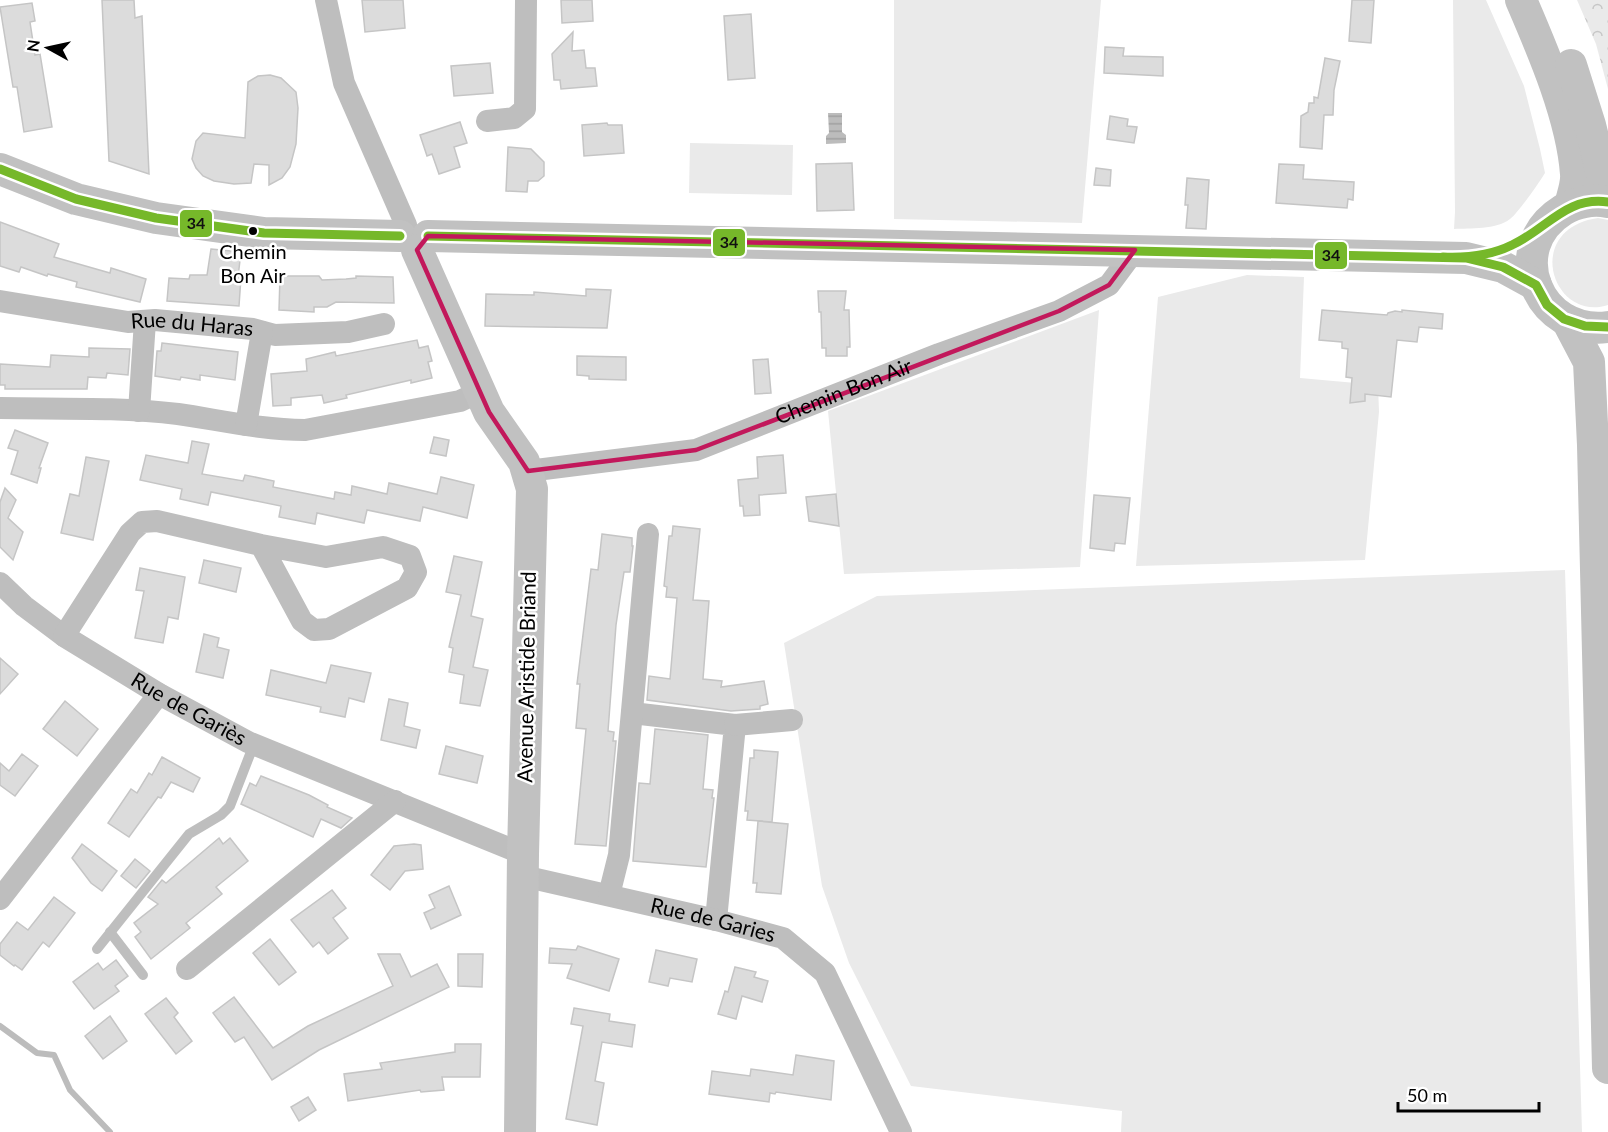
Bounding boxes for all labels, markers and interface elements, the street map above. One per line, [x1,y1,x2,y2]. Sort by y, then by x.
north arrow [18,18,78,78]
text: N [22,38,43,53]
line badge: 34 [179,209,213,238]
text: 34 [187,213,205,232]
marker: Chemin Bon Air [247,225,259,237]
line badge: 34 [712,228,746,257]
text: 34 [720,232,738,251]
place label: Chemin Bon Air [219,239,287,287]
line badge: 34 [1314,241,1348,270]
text: 34 [1322,245,1340,264]
street label: Rue du Haras [130,306,255,340]
street label: Chemin Bon Air [771,352,915,429]
street label: Avenue Aristide Briand [511,571,540,783]
street label: Rue de Gariès [127,666,251,750]
street label: Rue de Garies [648,891,778,946]
scale bar [1398,1075,1539,1113]
text: 50 m [1407,1084,1447,1106]

